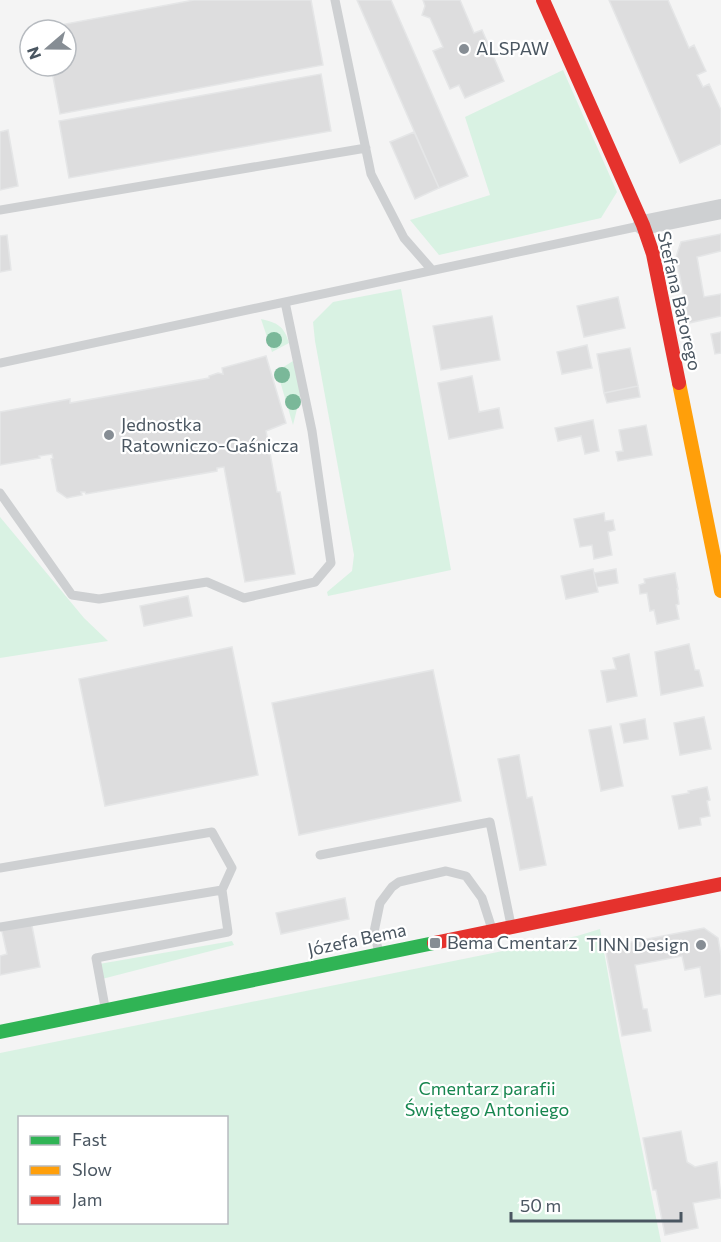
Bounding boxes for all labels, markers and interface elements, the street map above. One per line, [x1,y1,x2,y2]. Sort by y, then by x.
north arrow [18,18,78,78]
place label: ALSPAW [476,37,549,59]
marker: ALSPAW [457,42,471,56]
text: N [22,44,44,62]
street label: Stefana Batorego [653,229,707,373]
place label: Jednostka Ratowniczo-Gaśnicza [121,413,299,456]
marker: Jednostka Ratowniczo-Gaśnicza [102,428,116,442]
street label: Józefa Bema [305,918,408,960]
place label: Bema Cmentarz [447,931,578,953]
place label: TINN Design [586,933,689,955]
marker: Bema Cmentarz [428,936,442,950]
marker: TINN Design [694,938,708,952]
park label: Cmentarz parafii Świętego Antoniego [405,1077,569,1120]
legend [18,1116,228,1224]
text: Fast [72,1128,107,1150]
text: Slow [72,1158,112,1180]
scale bar [511,1185,680,1223]
text: Jam [72,1188,102,1210]
text: 50 m [520,1194,561,1216]

